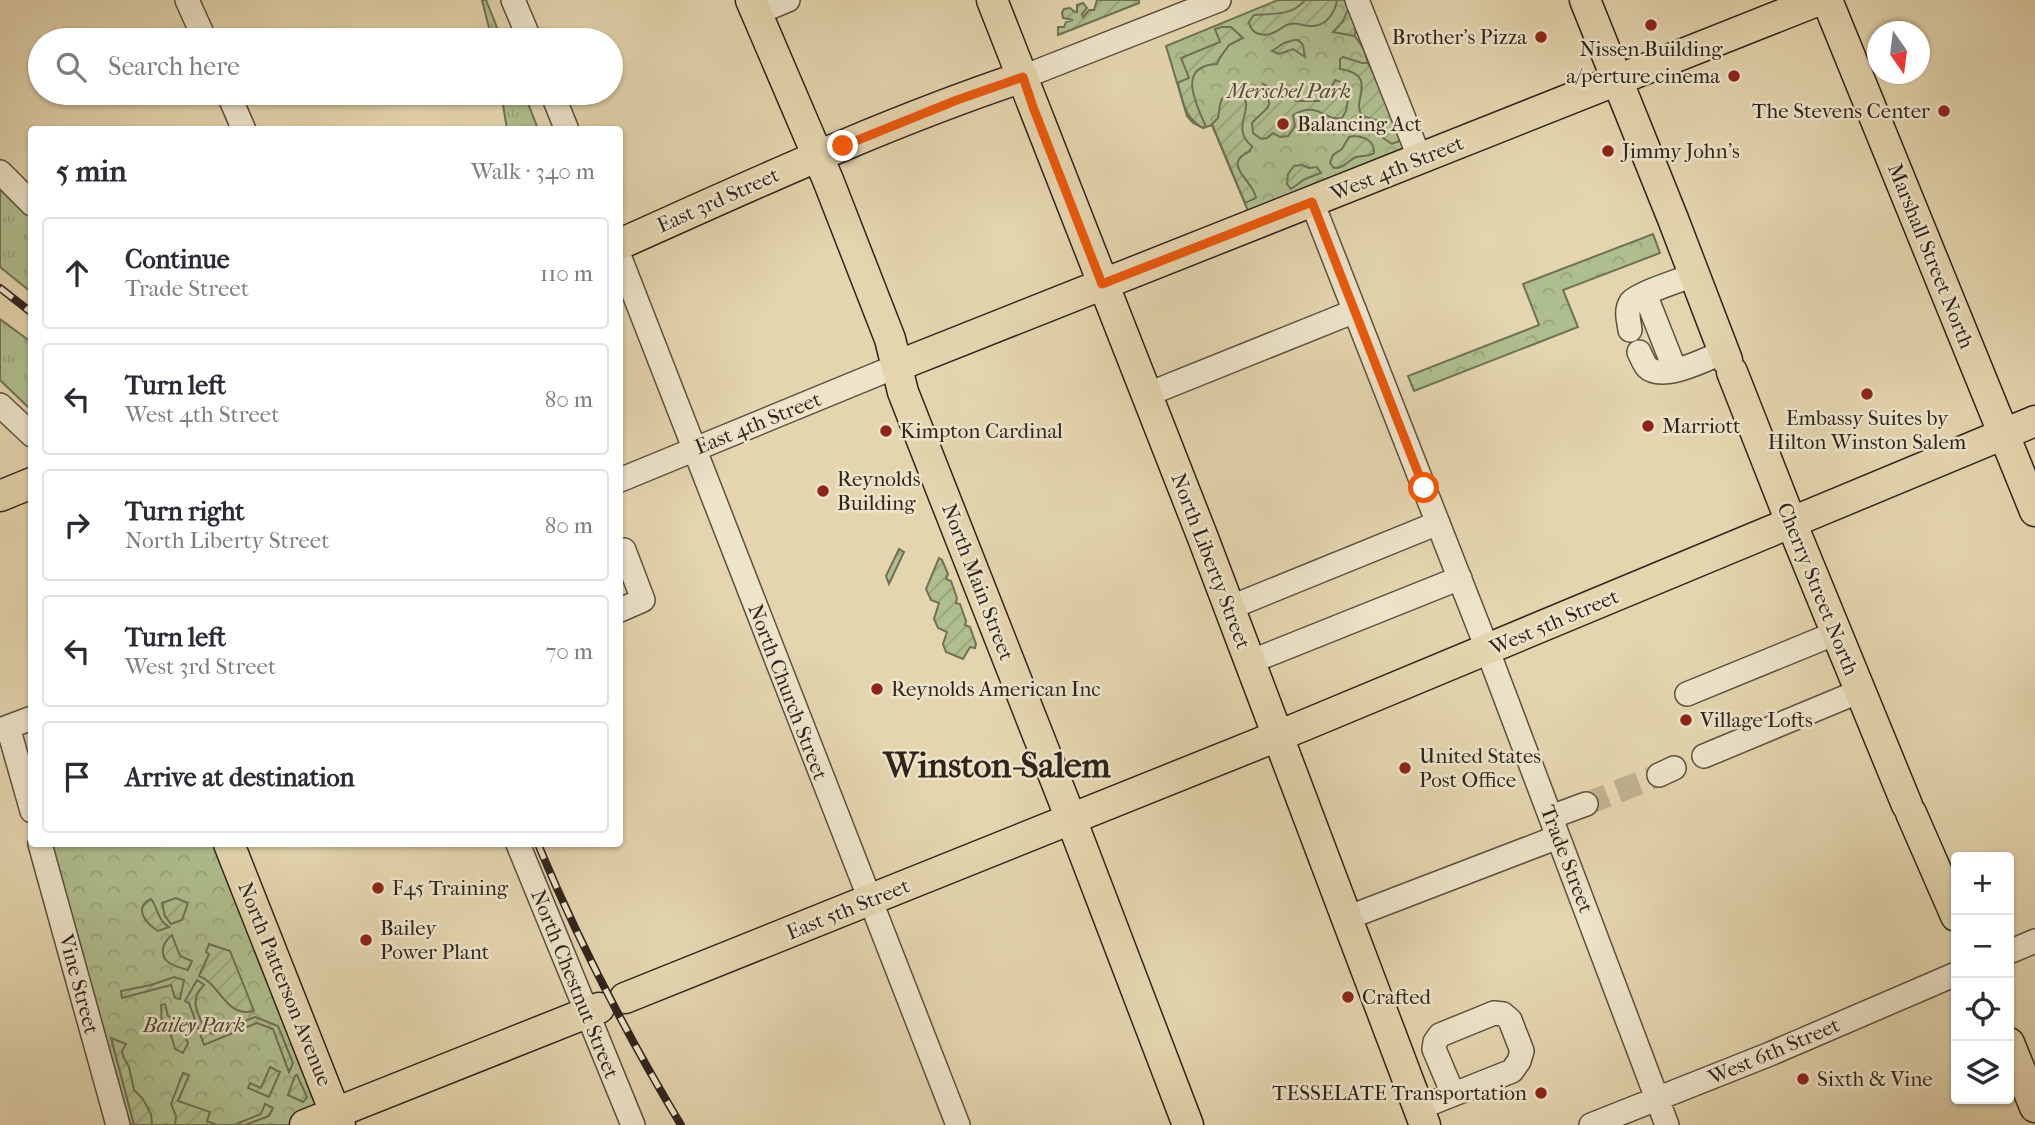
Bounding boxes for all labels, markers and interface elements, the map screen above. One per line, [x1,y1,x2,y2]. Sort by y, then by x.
marker: Nissen Building [1643,17,1659,33]
north arrow [1867,21,1930,84]
place label: Brother's Pizza [1392,25,1527,49]
search box [28,28,623,105]
marker: Brother's Pizza [1533,29,1549,45]
place label: Nissen Building [1580,37,1723,61]
icon: search [52,48,90,86]
text: Search here [108,51,240,82]
place label: a/perture cinema [1566,64,1720,88]
marker: a/perture cinema [1726,68,1742,84]
park label: Merschel Park [1225,79,1351,103]
place label: The Stevens Center [1752,99,1930,123]
marker: The Stevens Center [1936,103,1952,119]
place label: Balancing Act [1297,112,1422,136]
marker: Balancing Act [1275,116,1291,132]
route end [827,130,858,161]
street label: West 4th Street [1326,130,1467,206]
place label: Jimmy John's [1620,139,1740,163]
marker: Jimmy John's [1600,143,1616,159]
text: 5 min [56,154,127,189]
text: Walk · 340 m [471,158,595,185]
street label: Marshall Street North [1883,160,1979,352]
street label: East 3rd Street [653,162,783,238]
text: Continue [125,244,230,275]
icon: ahead [58,254,96,292]
text: 110 m [540,260,593,287]
text: Trade Street [125,275,249,302]
text: Turn left [125,370,226,401]
icon: left [58,380,96,418]
text: 80 m [545,386,593,413]
marker: Embassy Suites by Hilton Winston Salem [1859,386,1875,402]
street label: East 4th Street [691,387,825,459]
text: West 4th Street [125,401,279,428]
place label: Embassy Suites by Hilton Winston Salem [1768,406,1967,454]
place label: Marriott [1662,414,1741,438]
marker: Marriott [1640,418,1656,434]
place label: Kimpton Cardinal [900,419,1063,443]
marker: Kimpton Cardinal [878,423,894,439]
place label: Reynolds Building [837,467,921,515]
street label: North Liberty Street [1166,470,1256,653]
route start [1408,472,1439,503]
marker: Reynolds Building [815,483,831,499]
text: Turn right [125,496,245,527]
street label: Cherry Street North [1772,499,1864,679]
street label: North Main Street [937,500,1019,664]
icon: right [58,506,96,544]
text: 80 m [545,512,593,539]
text: North Liberty Street [125,527,329,554]
street label: West 5th Street [1485,584,1623,660]
street label: North Church Street [743,601,833,784]
text: Turn left [125,622,226,653]
icon: left [58,632,96,670]
text: 70 m [545,638,593,665]
text: West 3rd Street [125,653,276,680]
place label: Reynolds American Inc [891,677,1101,701]
marker: Reynolds American Inc [869,681,885,697]
place label: Village Lofts [1699,708,1813,732]
marker: Village Lofts [1678,712,1694,728]
place label: United States Post Office [1419,744,1541,792]
district label: Winston-Salem [881,745,1112,786]
icon: arrive [58,758,96,796]
marker: United States Post Office [1397,760,1413,776]
text: Arrive at destination [125,762,355,793]
street label: Trade Street [1536,802,1599,917]
map controls [1951,852,2014,1104]
button: + [1951,852,2014,915]
street label: East 5th Street [783,873,913,945]
place label: F45 Training [392,876,509,900]
street label: North Patterson Avenue [233,878,337,1090]
marker: F45 Training [370,880,386,896]
street label: North Chestnut Street [526,886,624,1082]
button: − [1951,915,2014,978]
place label: Bailey Power Plant [380,916,490,964]
street label: Vine Street [54,931,104,1037]
marker: Bailey Power Plant [358,932,374,948]
button: locate [1951,978,2014,1041]
place label: Crafted [1362,985,1432,1009]
marker: Crafted [1340,989,1356,1005]
street label: West 6th Street [1704,1012,1844,1090]
park label: Bailey Park [142,1013,245,1037]
button: layers [1951,1041,2014,1104]
place label: Sixth & Vine [1817,1067,1933,1091]
marker: Sixth & Vine [1795,1071,1811,1087]
place label: TESSELATE Transportation [1272,1081,1527,1105]
marker: TESSELATE Transportation [1533,1085,1549,1101]

